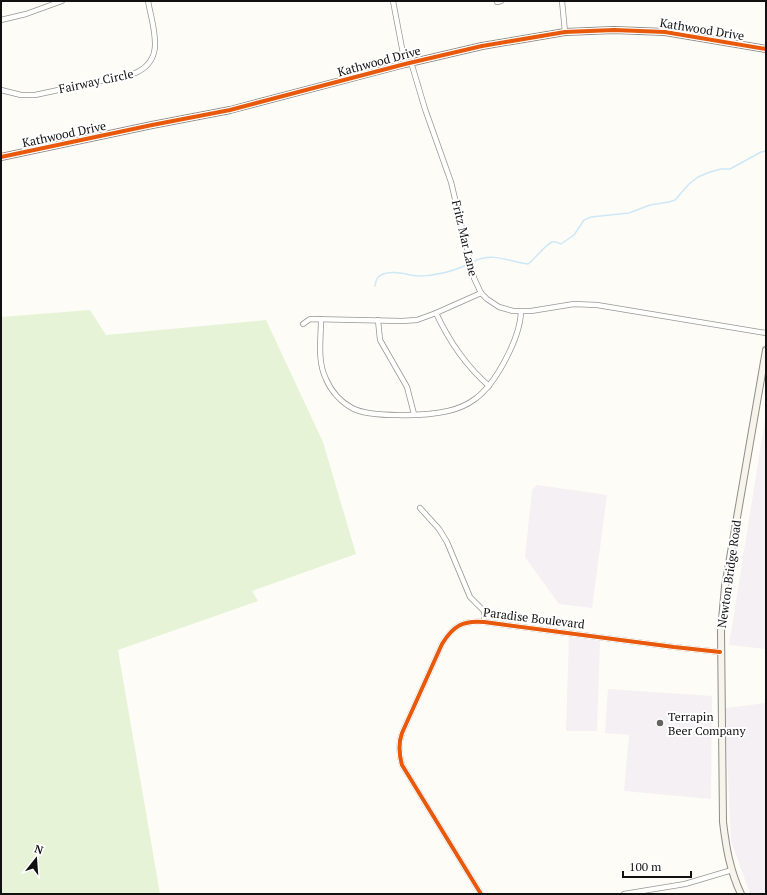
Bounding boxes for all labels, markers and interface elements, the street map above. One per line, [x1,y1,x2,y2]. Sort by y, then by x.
street label: Kathwood Drive [659,15,745,43]
street label: Kathwood Drive [336,43,422,79]
street label: Fairway Circle [57,66,135,96]
street label: Kathwood Drive [21,118,107,150]
street label: Fritz Mar Lane [449,198,481,278]
street label: Newton Bridge Road [714,519,744,629]
street label: Paradise Boulevard [482,604,586,632]
place label: Terrapin Beer Company [668,709,746,738]
marker: Terrapin Beer Company [655,718,665,728]
north arrow [16,839,56,879]
text: N [33,842,46,858]
scale bar [623,853,691,879]
text: 100 m [629,859,662,874]

